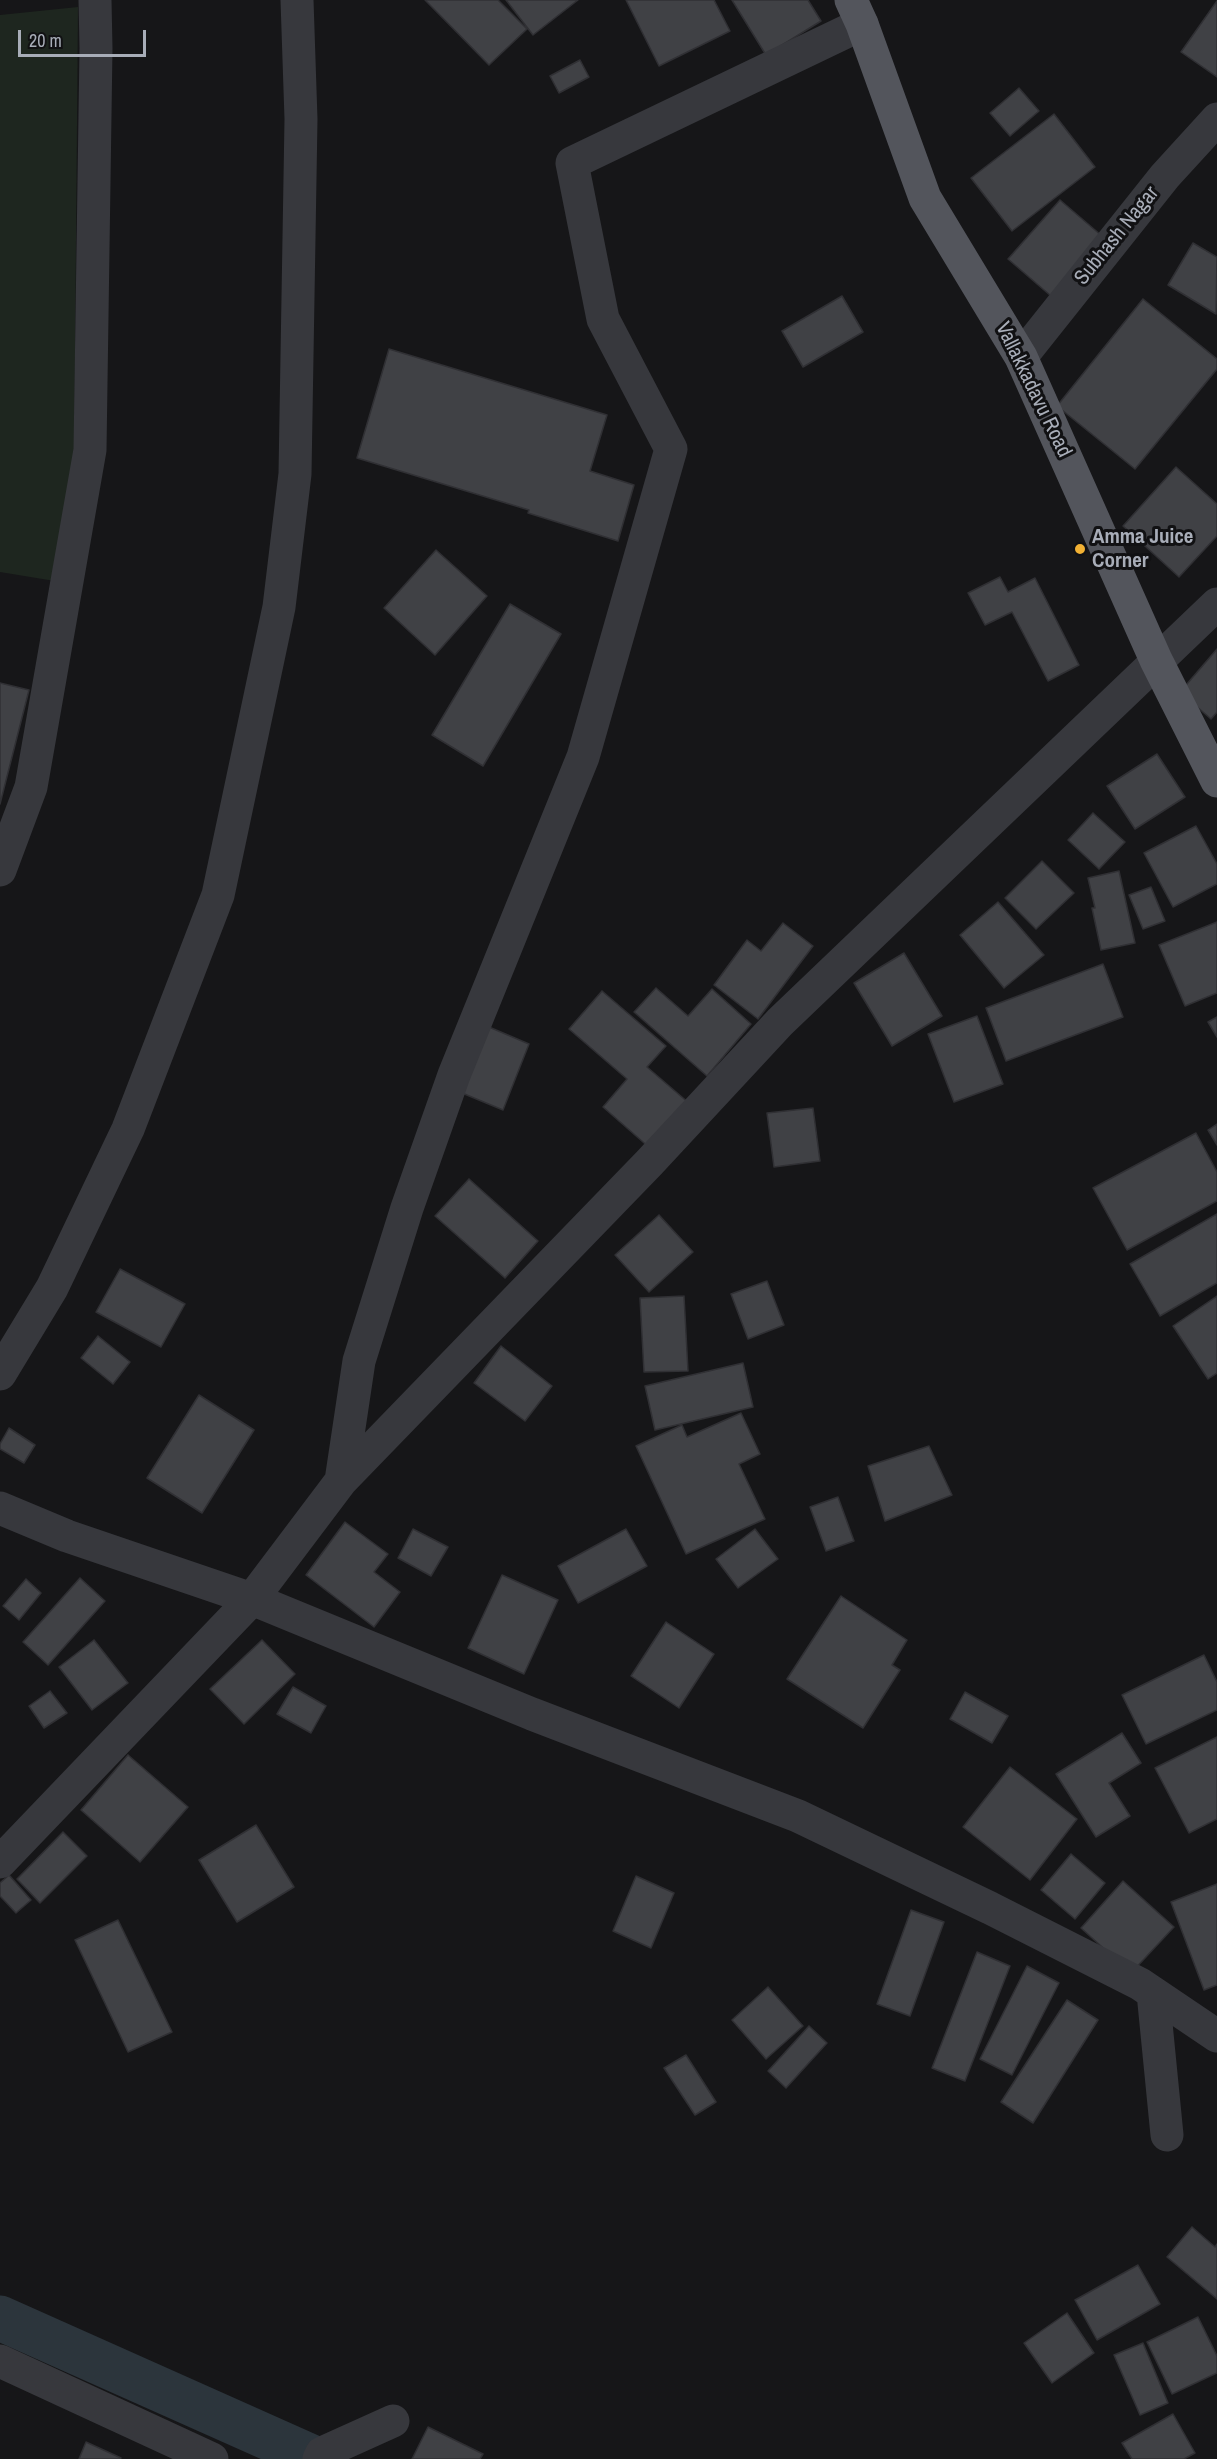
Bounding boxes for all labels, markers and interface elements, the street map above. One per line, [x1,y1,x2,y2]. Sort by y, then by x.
scale bar [21,18,148,56]
text: 20 m [29,28,62,53]
street label: Subhash Nagar [1070,182,1164,290]
street label: Vallakkadavu Road [989,318,1077,462]
place label: Amma Juice Corner [1092,524,1193,574]
marker: Amma Juice Corner [1073,542,1087,556]

